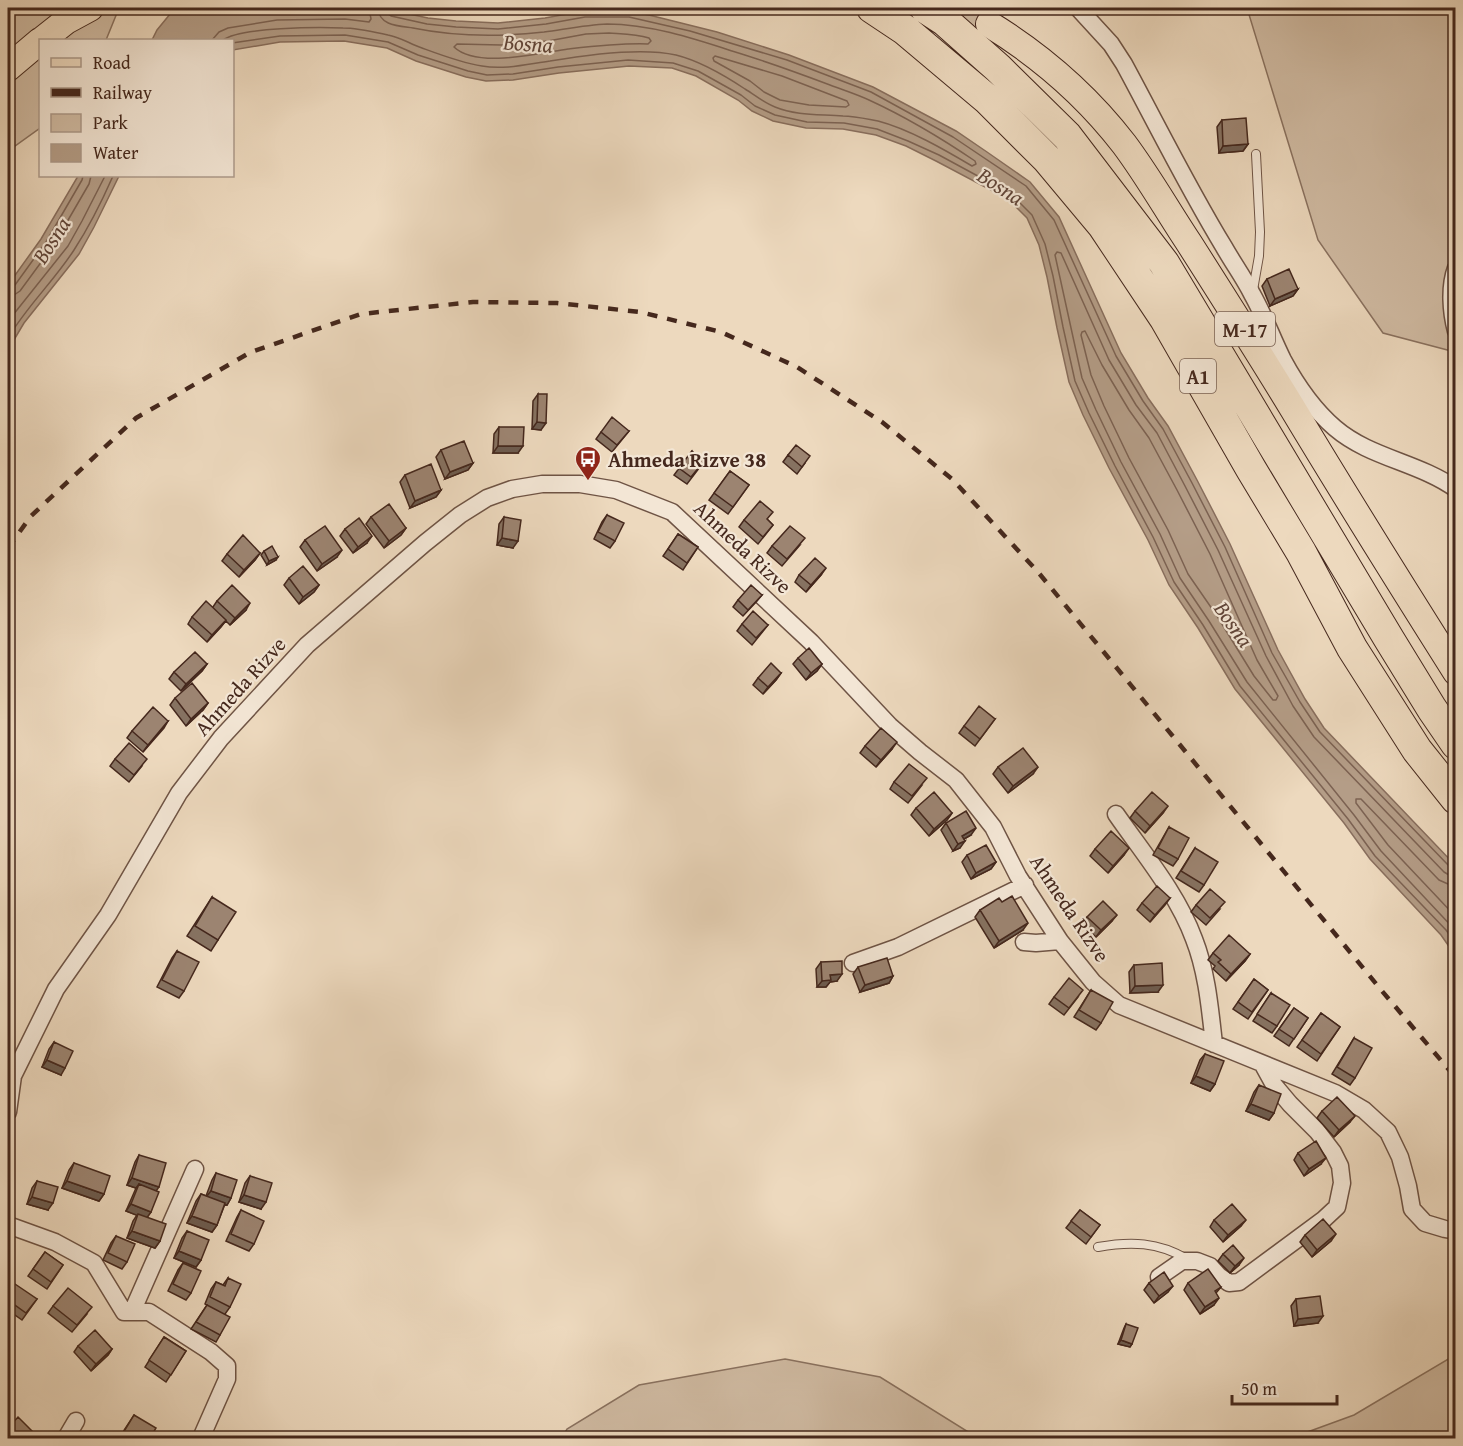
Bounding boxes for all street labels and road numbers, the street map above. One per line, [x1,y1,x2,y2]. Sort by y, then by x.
road number: M-17 [1215,312,1275,346]
road number: A1 [1180,359,1216,393]
street label: Ahmeda Rizve [687,493,799,601]
street label: Ahmeda Rizve [187,629,293,743]
street label: Ahmeda Rizve [1022,848,1118,968]

